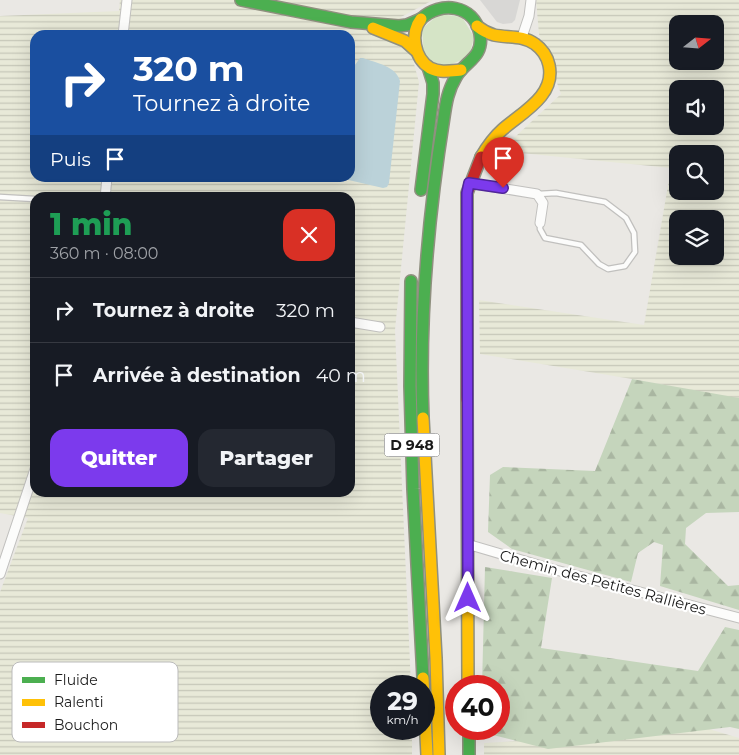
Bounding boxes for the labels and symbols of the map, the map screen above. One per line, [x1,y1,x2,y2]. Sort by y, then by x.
north arrow [669,15,724,70]
pin [482,137,524,188]
road number: D 948 [384,434,440,456]
street label: Chemin des Petites Rallières [498,545,708,619]
position arrow [441,571,493,623]
legend [12,662,178,742]
text: Fluide [54,671,98,689]
speed limit sign: 40 [445,675,510,740]
text: Ralenti [54,693,103,711]
text: Bouchon [54,716,118,734]

